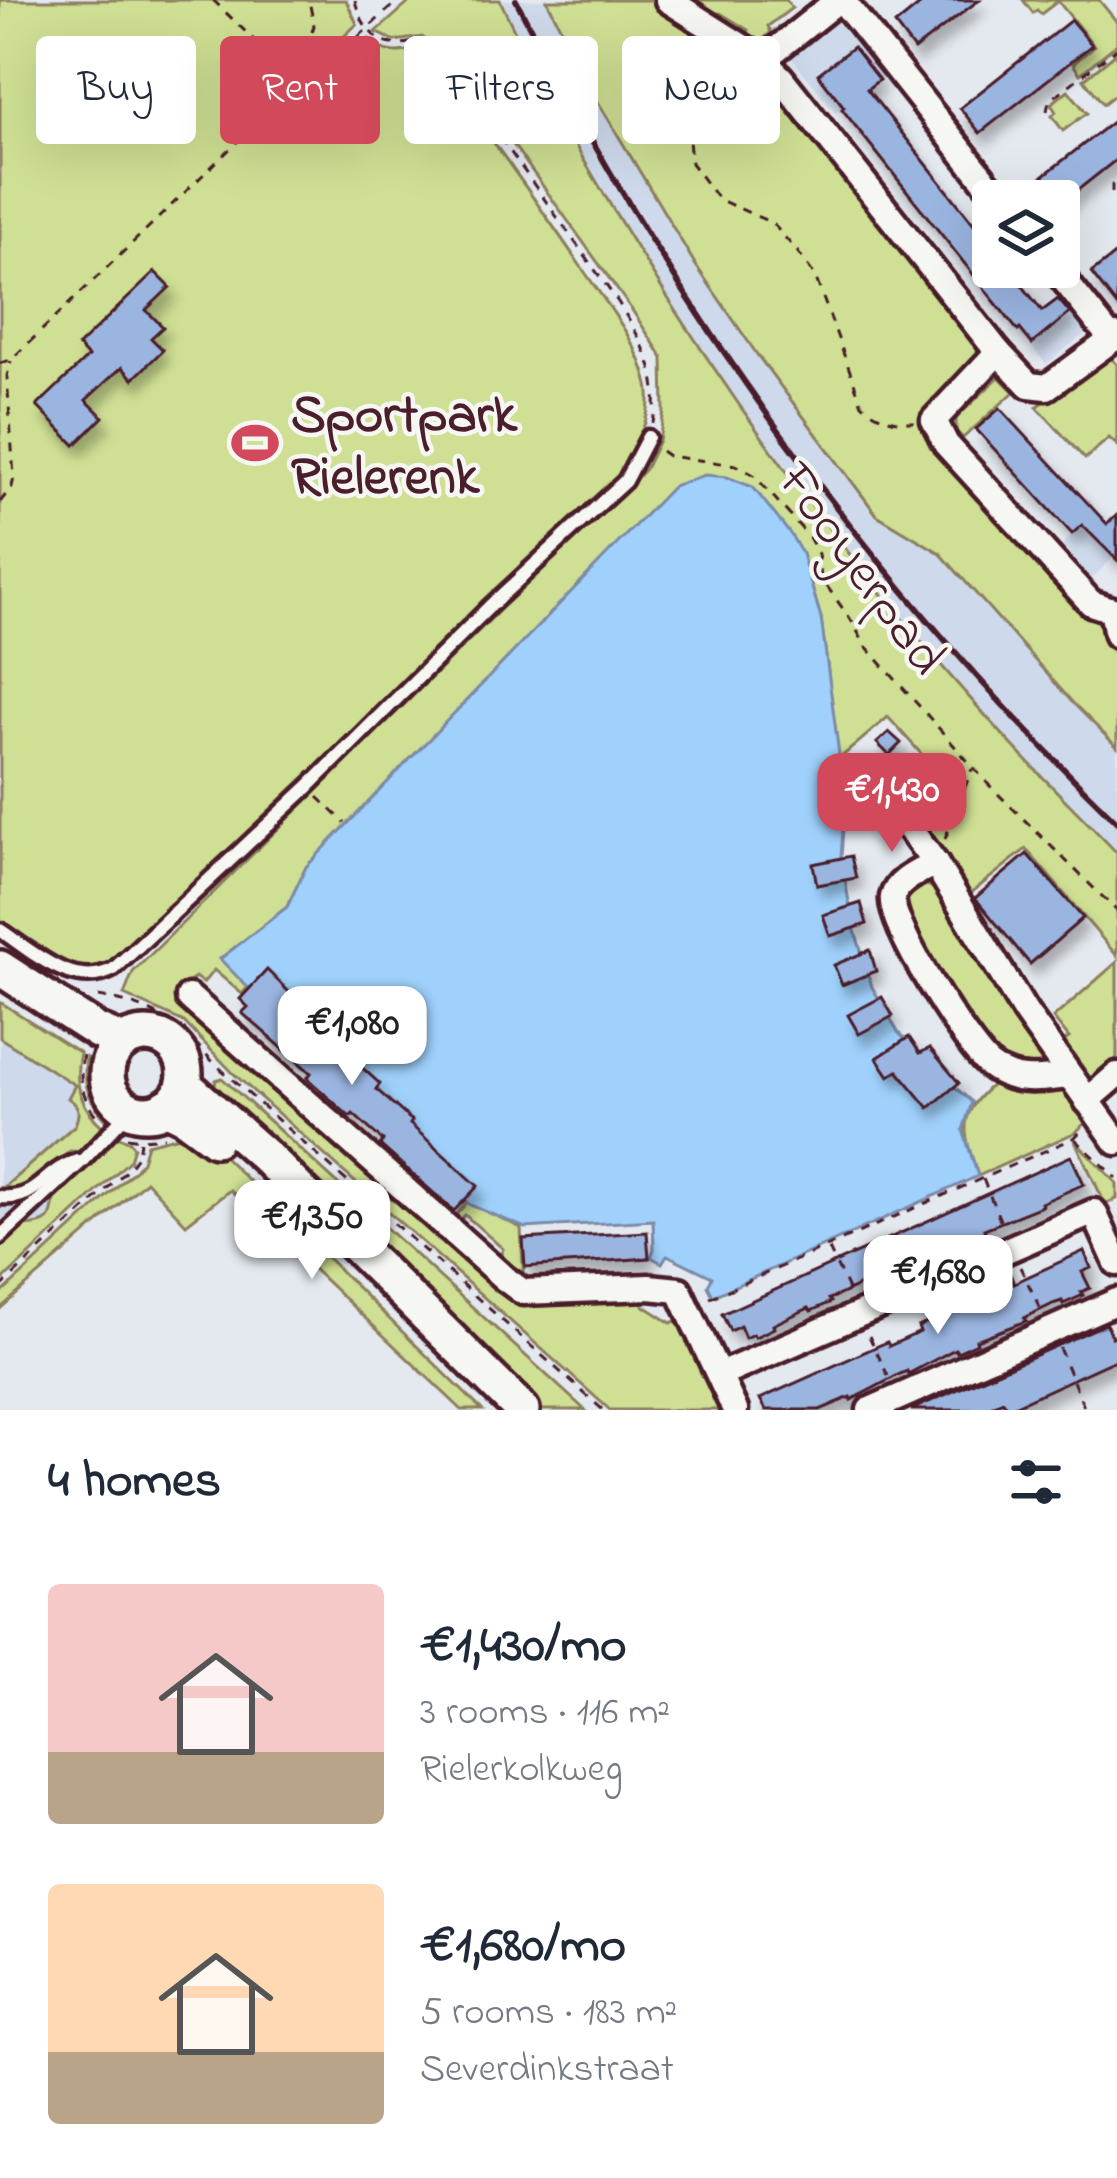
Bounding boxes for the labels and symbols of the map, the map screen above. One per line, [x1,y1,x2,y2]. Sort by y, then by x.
place label: Sportpark Rielerenk [291,379,518,519]
sports icon: Sportpark Rielerenk [230,418,280,468]
street label: Fooyerpad [754,446,963,693]
pin: €1,430 [794,753,990,855]
pin: €1,080 [254,986,450,1088]
pin: €1,350 [214,1180,410,1282]
pin: €1,680 [840,1235,1036,1337]

